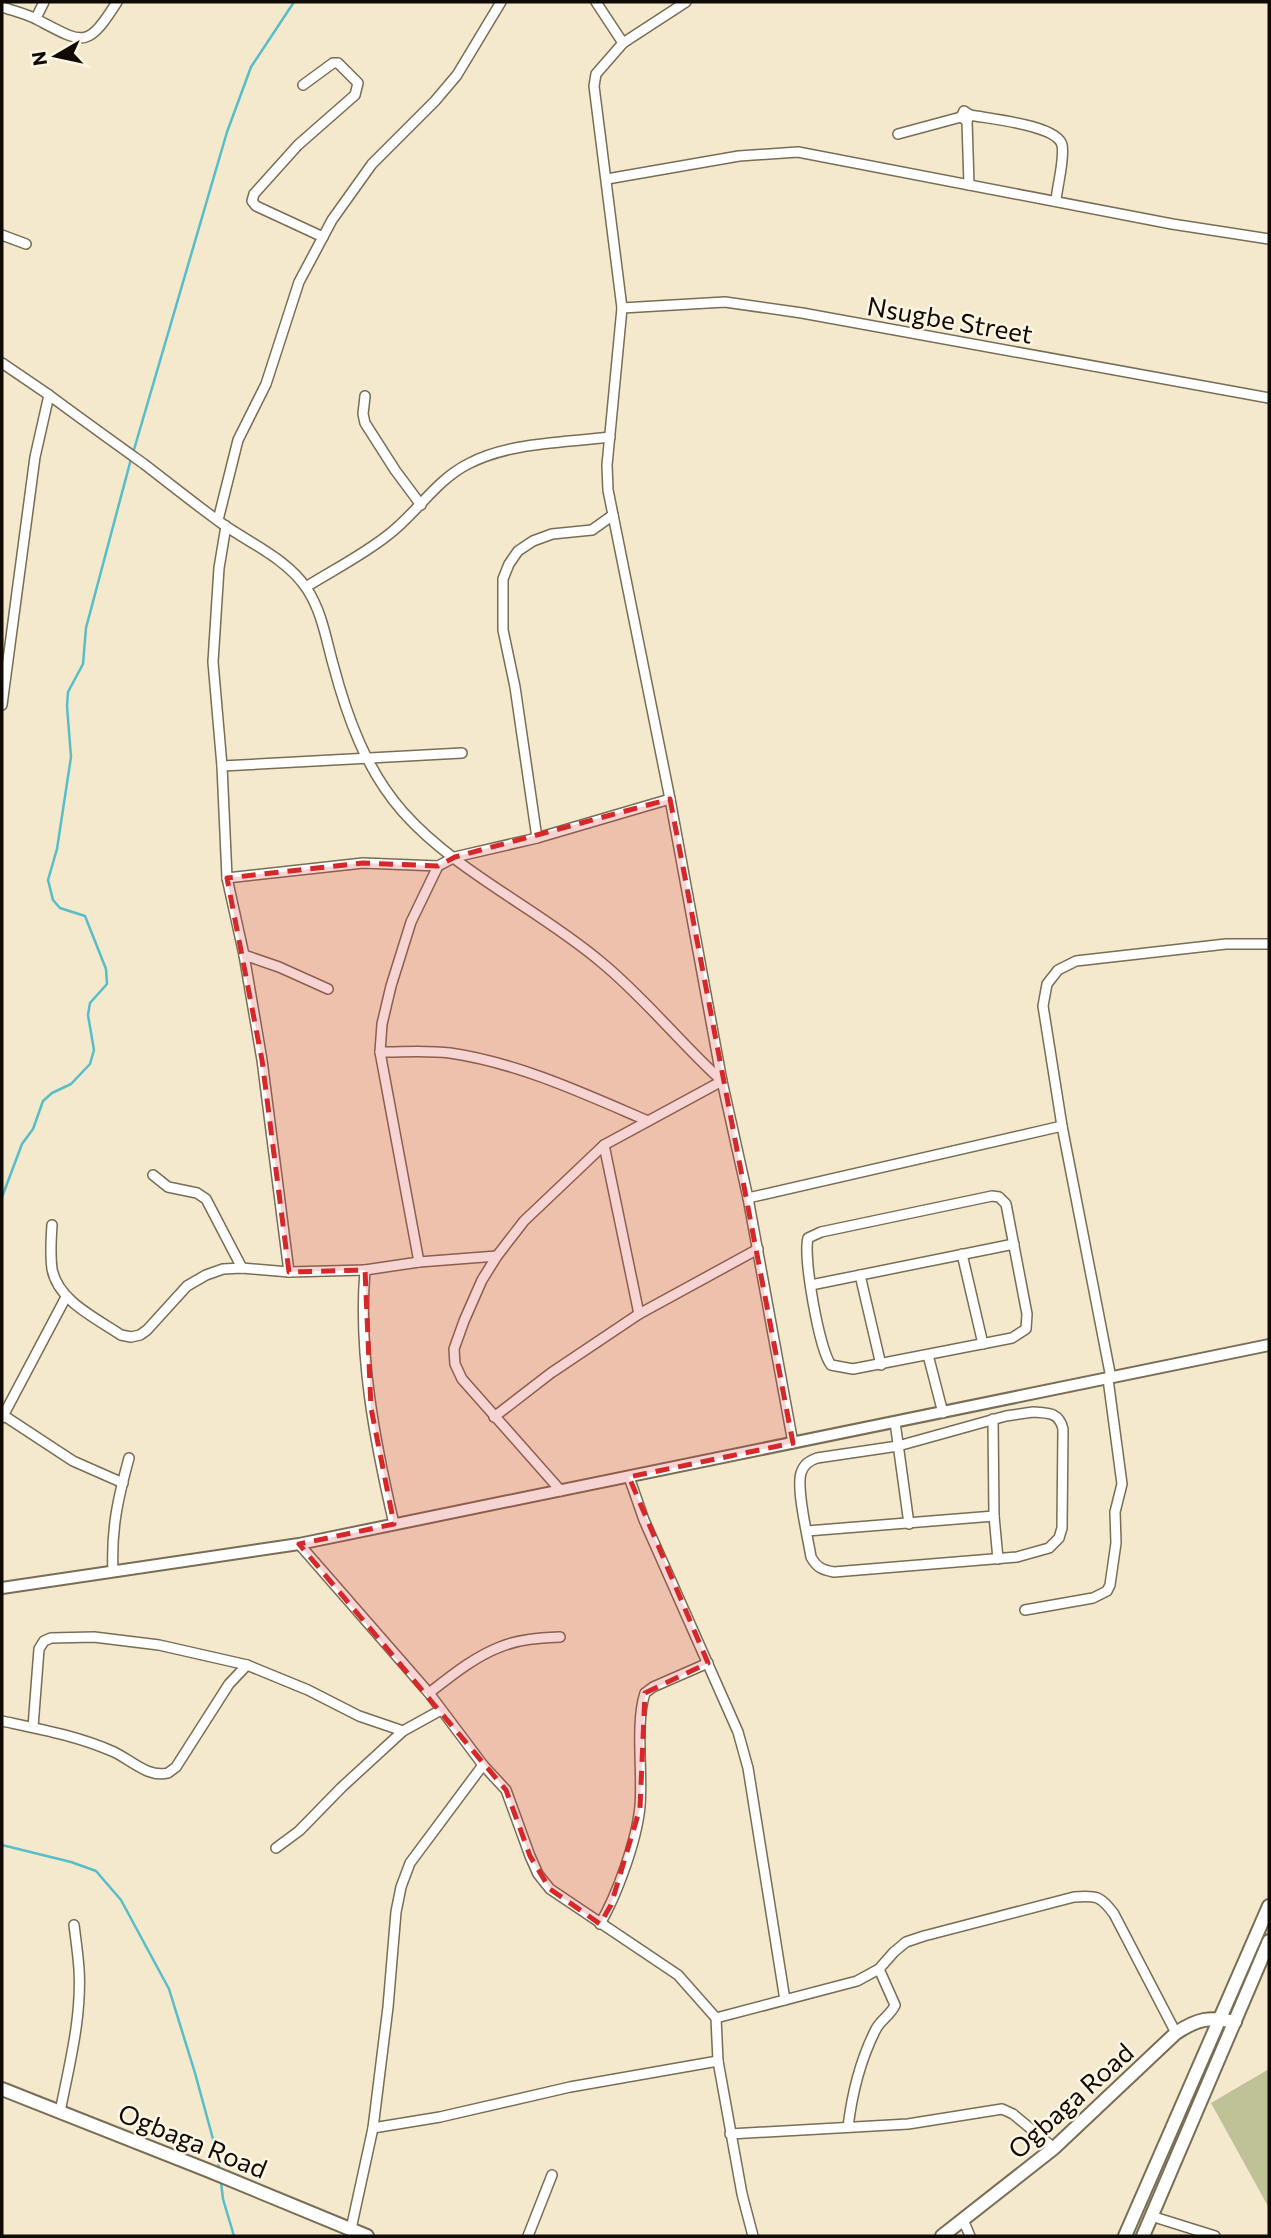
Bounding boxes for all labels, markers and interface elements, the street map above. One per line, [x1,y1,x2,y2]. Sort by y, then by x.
north arrow [21,21,91,91]
text: N [26,50,51,68]
street label: Nsugbe Street [865,289,1035,349]
street label: Ogbaga Road [1001,2036,1139,2164]
street label: Ogbaga Road [114,2096,272,2184]

